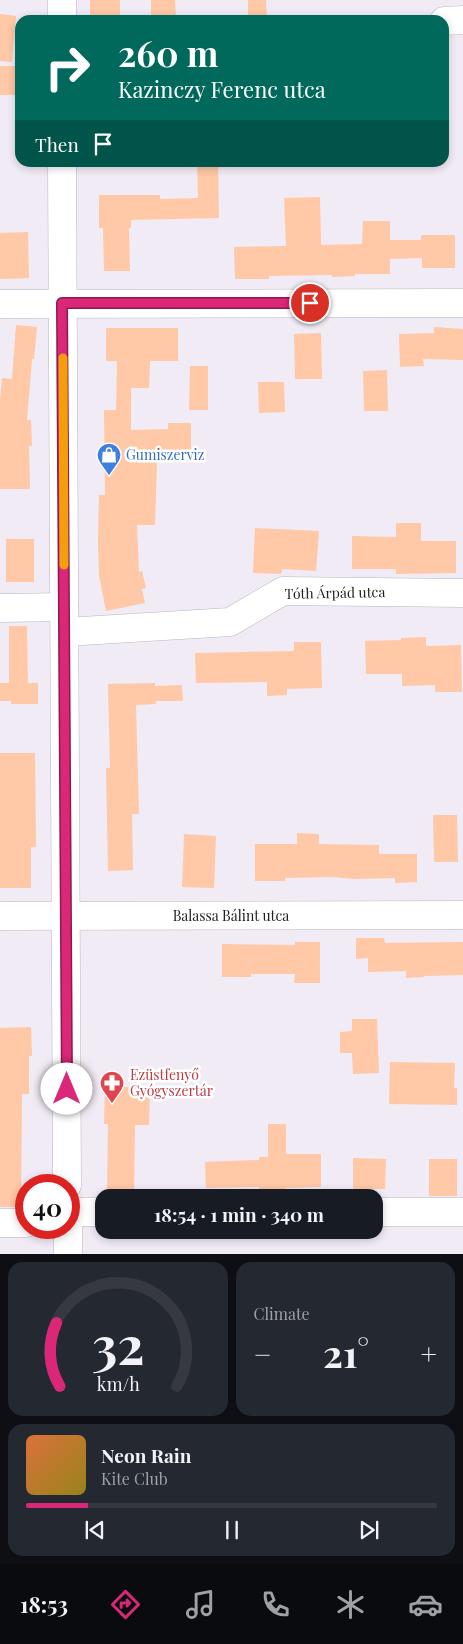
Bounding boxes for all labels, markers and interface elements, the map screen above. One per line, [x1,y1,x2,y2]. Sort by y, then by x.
text: 260 m [118,29,218,76]
icon: right [35,35,100,100]
text: Kazinczy Ferenc utca [118,74,326,104]
icon: arrive [89,130,117,158]
text: Then [35,131,79,157]
pin [289,282,331,324]
icon: arrive [296,289,324,317]
shop icon: Gumiszerviz [96,442,122,476]
place label: Gumiszerviz [126,445,205,464]
street label: Tóth Árpád utca [285,582,385,603]
street label: Balassa Bálint utca [173,906,289,925]
position arrow [40,1062,92,1114]
place label: Ezüstfenyő Gyógyszertár [130,1065,214,1100]
pharmacy icon: Ezüstfenyő Gyógyszertár [99,1070,125,1104]
speed limit sign: 40 [15,1174,80,1239]
text: 18:54 · 1 min · 340 m [154,1201,324,1227]
text: Climate [254,1303,310,1324]
text: 32 [91,1309,144,1378]
text: 21° [323,1327,369,1378]
text: − [254,1335,272,1372]
text: + [421,1335,437,1372]
text: km/h [96,1372,140,1395]
text: Neon Rain [101,1442,191,1468]
text: Kite Club [101,1468,168,1489]
icon: previous [81,1516,109,1544]
icon: pause [218,1516,246,1544]
icon: next [355,1516,383,1544]
icon: directions [108,1587,143,1622]
icon: music [183,1587,218,1622]
icon: phone [258,1587,293,1622]
icon: climate [333,1587,368,1622]
icon: car [408,1587,443,1622]
text: 18:53 [20,1589,68,1619]

